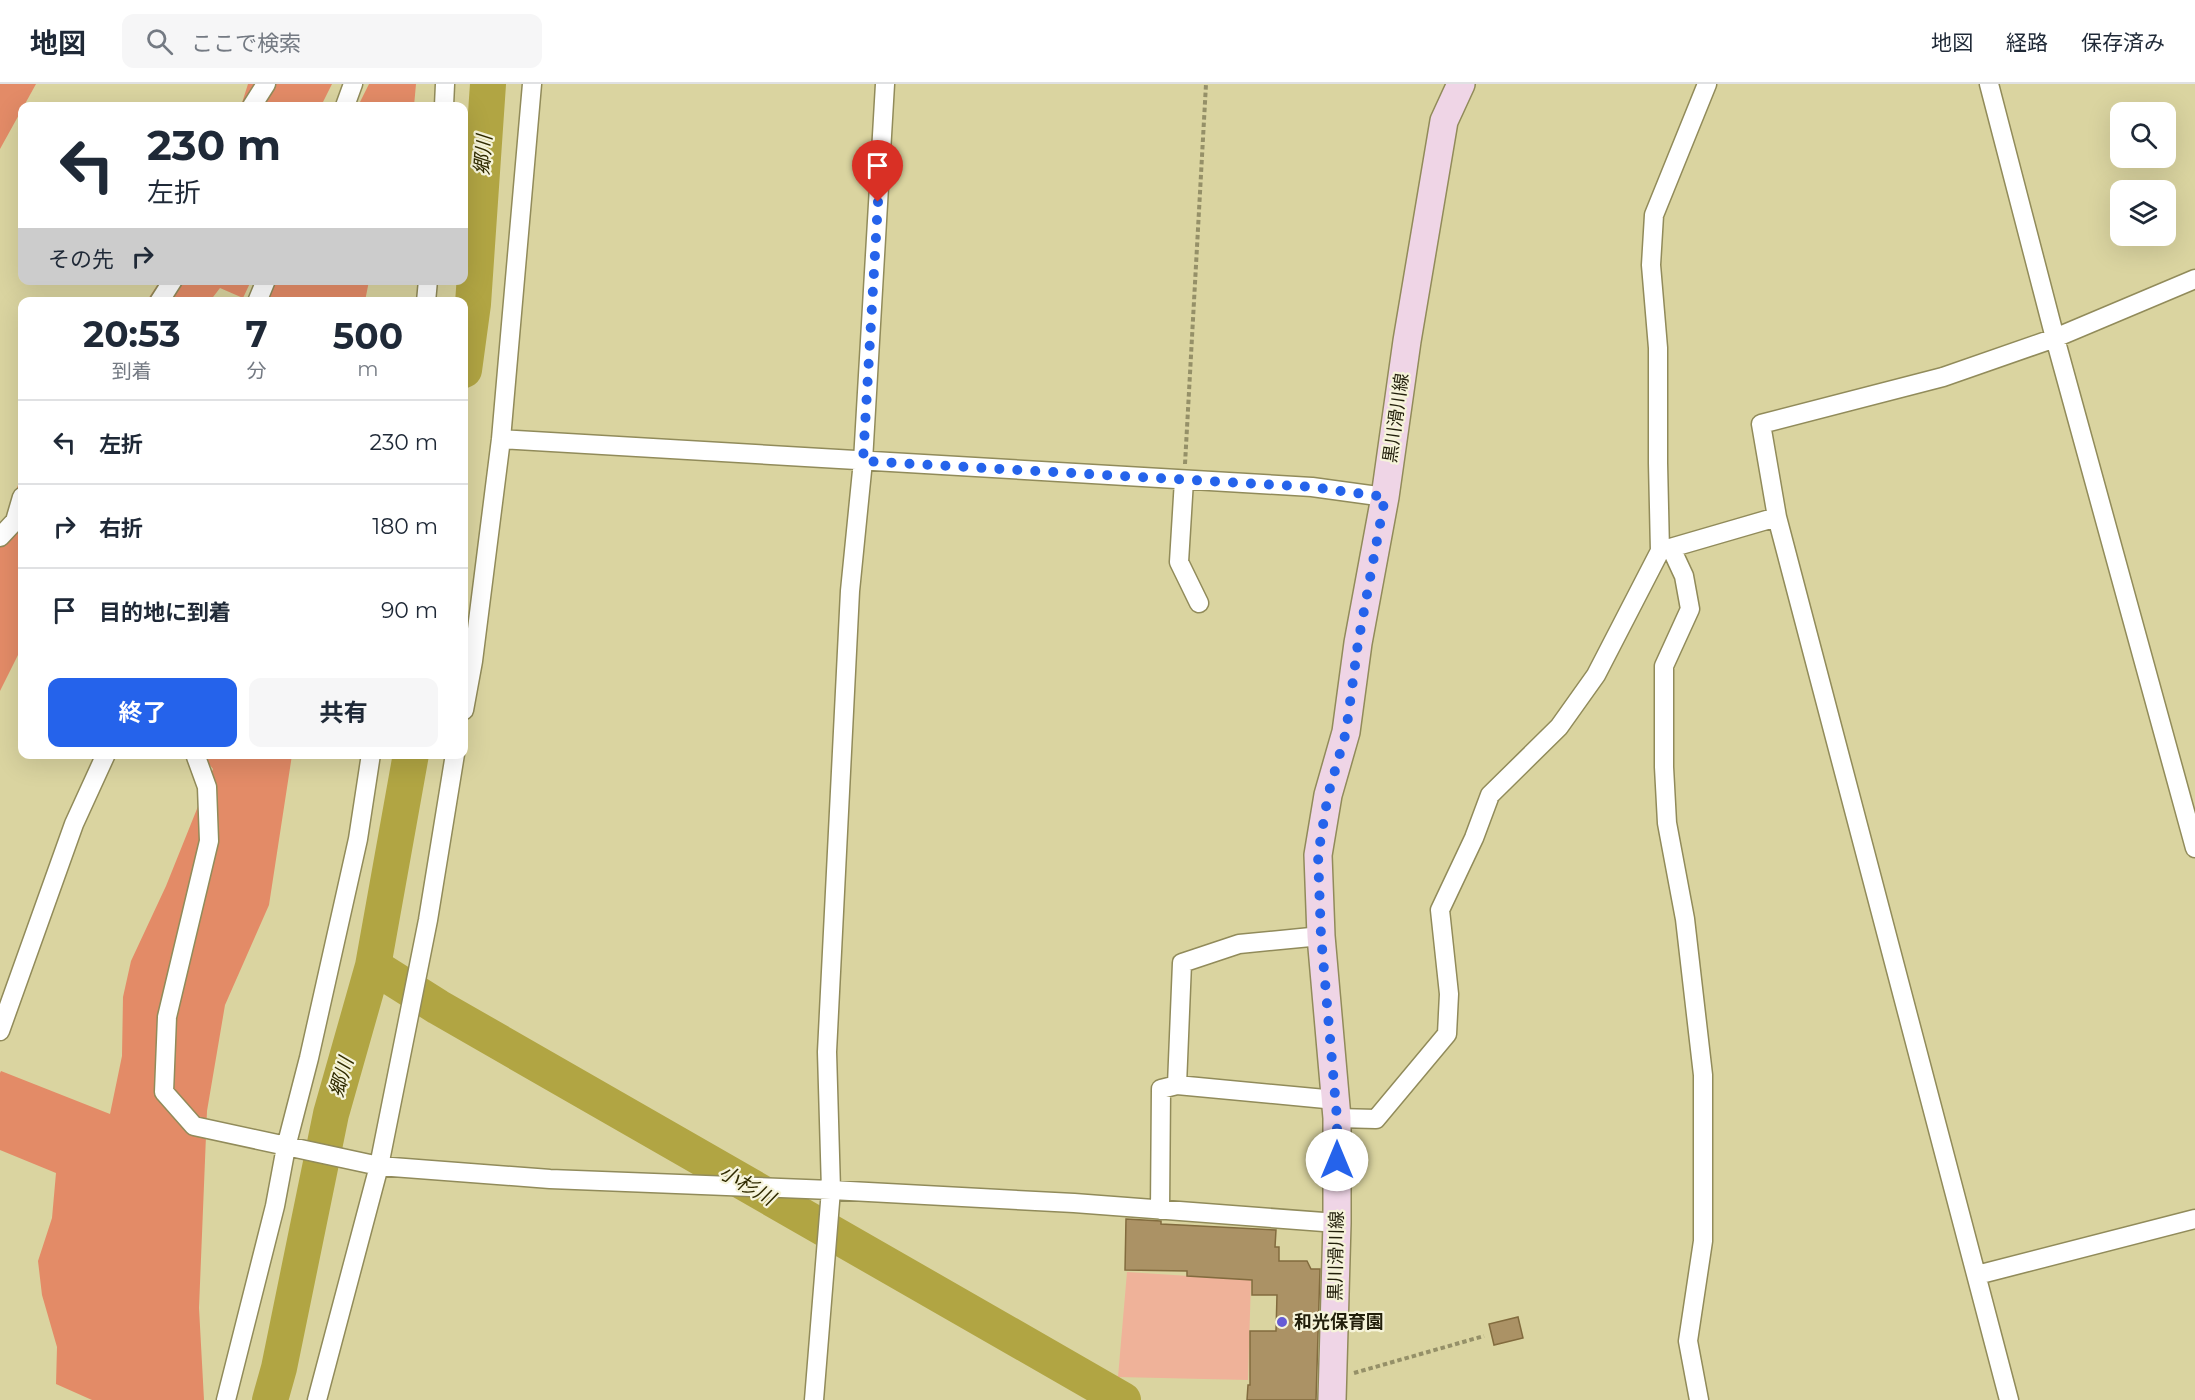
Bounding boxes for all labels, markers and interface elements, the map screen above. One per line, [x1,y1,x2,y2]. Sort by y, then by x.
search box [122,14,542,68]
icon: search [143,25,176,58]
text: 地図 [30,26,86,60]
text: ここで検索 [191,30,301,57]
text: 地図 [1931,30,1973,55]
text: 経路 [2006,30,2048,55]
text: 保存済み [2081,30,2165,55]
map controls [2110,102,2176,246]
button: search [2110,102,2176,168]
text: 230 m [147,119,281,171]
icon: left [48,126,126,204]
water label: 郷川 [470,132,497,176]
pin [852,140,903,202]
icon: arrive [861,149,894,182]
text: 左折 [147,176,201,209]
button: layers [2110,180,2176,246]
icon: right [126,240,159,273]
text: その先 [48,246,114,273]
text: 20:53 [83,312,181,356]
text: 7 [246,312,268,356]
text: 500 [333,314,403,358]
text: m [357,357,379,381]
text: 到着 [112,359,152,383]
text: 分 [247,359,267,383]
street label: 黒川滑川線 [1379,372,1413,464]
icon: left [48,426,81,459]
text: 230 m [369,429,438,456]
text: 左折 [99,431,143,458]
icon: right [48,510,81,543]
text: 180 m [372,513,438,540]
text: 右折 [99,515,143,542]
icon: arrive [48,594,81,627]
text: 90 m [381,597,438,624]
text: 目的地に到着 [99,599,231,626]
button: 終了 [48,678,237,747]
button: 共有 [249,678,438,747]
water label: 郷川 [324,1053,359,1100]
position arrow [1305,1128,1369,1192]
water label: 小杉川 [715,1160,781,1211]
street label: 黒川滑川線 [1324,1211,1348,1301]
place label: 和光保育園 [1294,1311,1384,1333]
marker: 和光保育園 [1275,1315,1289,1329]

